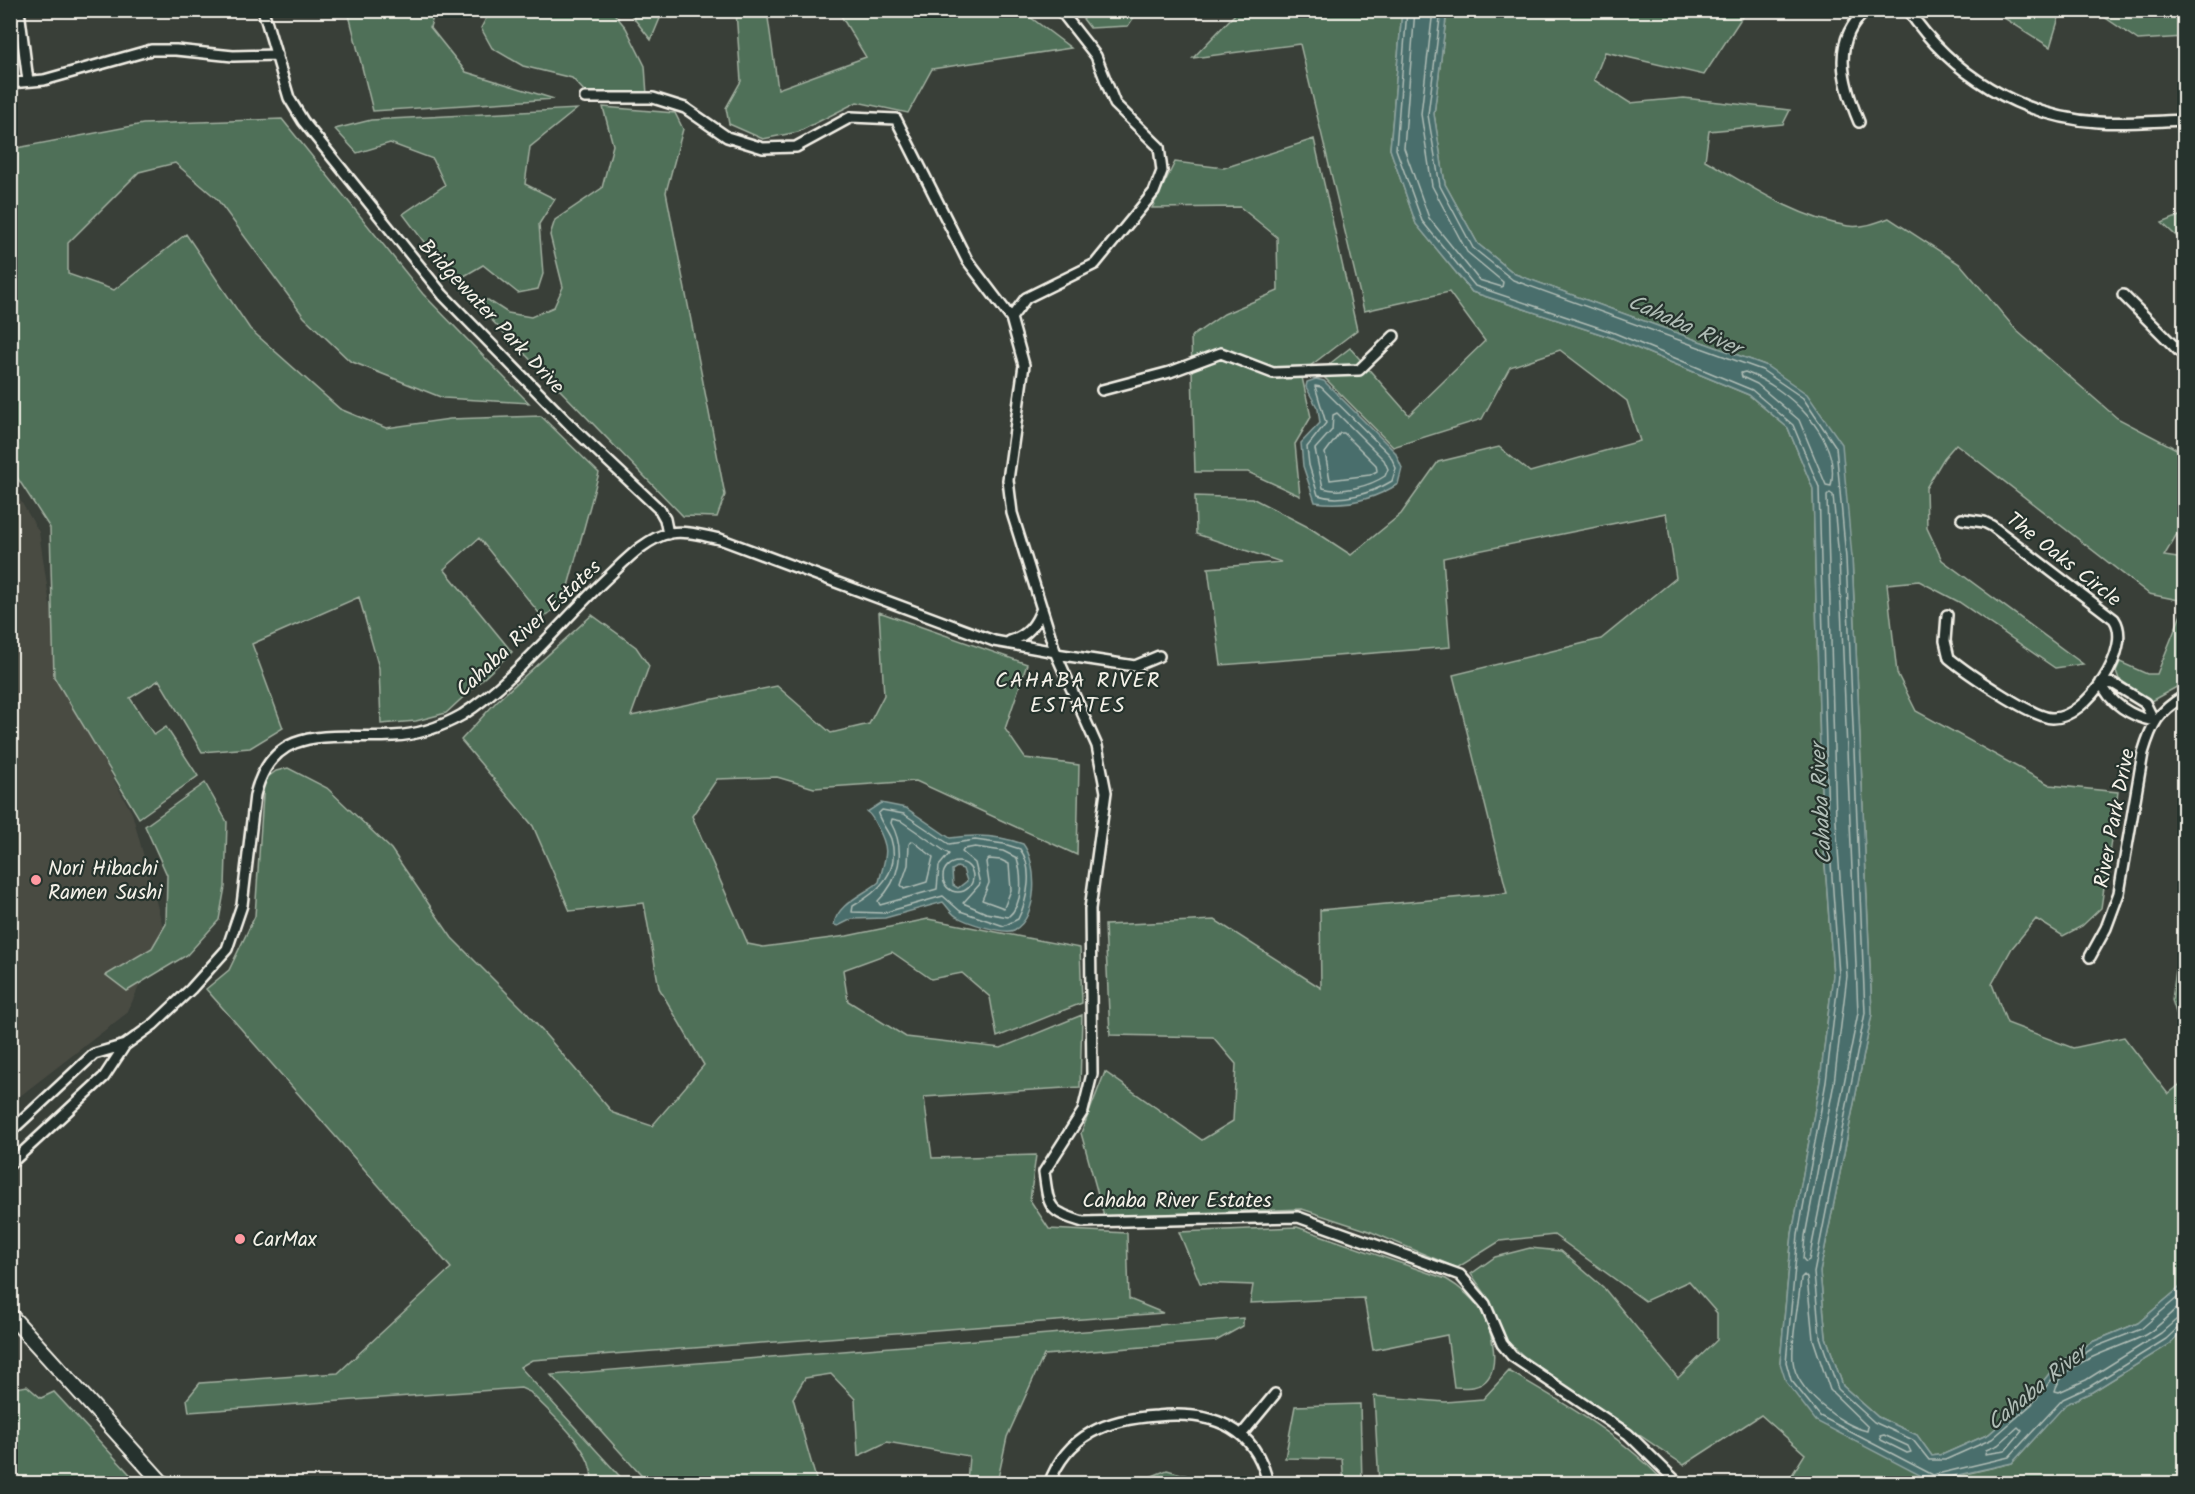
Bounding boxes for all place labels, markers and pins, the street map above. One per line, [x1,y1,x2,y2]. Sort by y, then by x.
place label: Nori Hibachi Ramen Sushi [48,853,163,910]
marker: Nori Hibachi Ramen Sushi [29,873,43,887]
place label: CarMax [252,1224,318,1257]
marker: CarMax [233,1232,247,1246]

